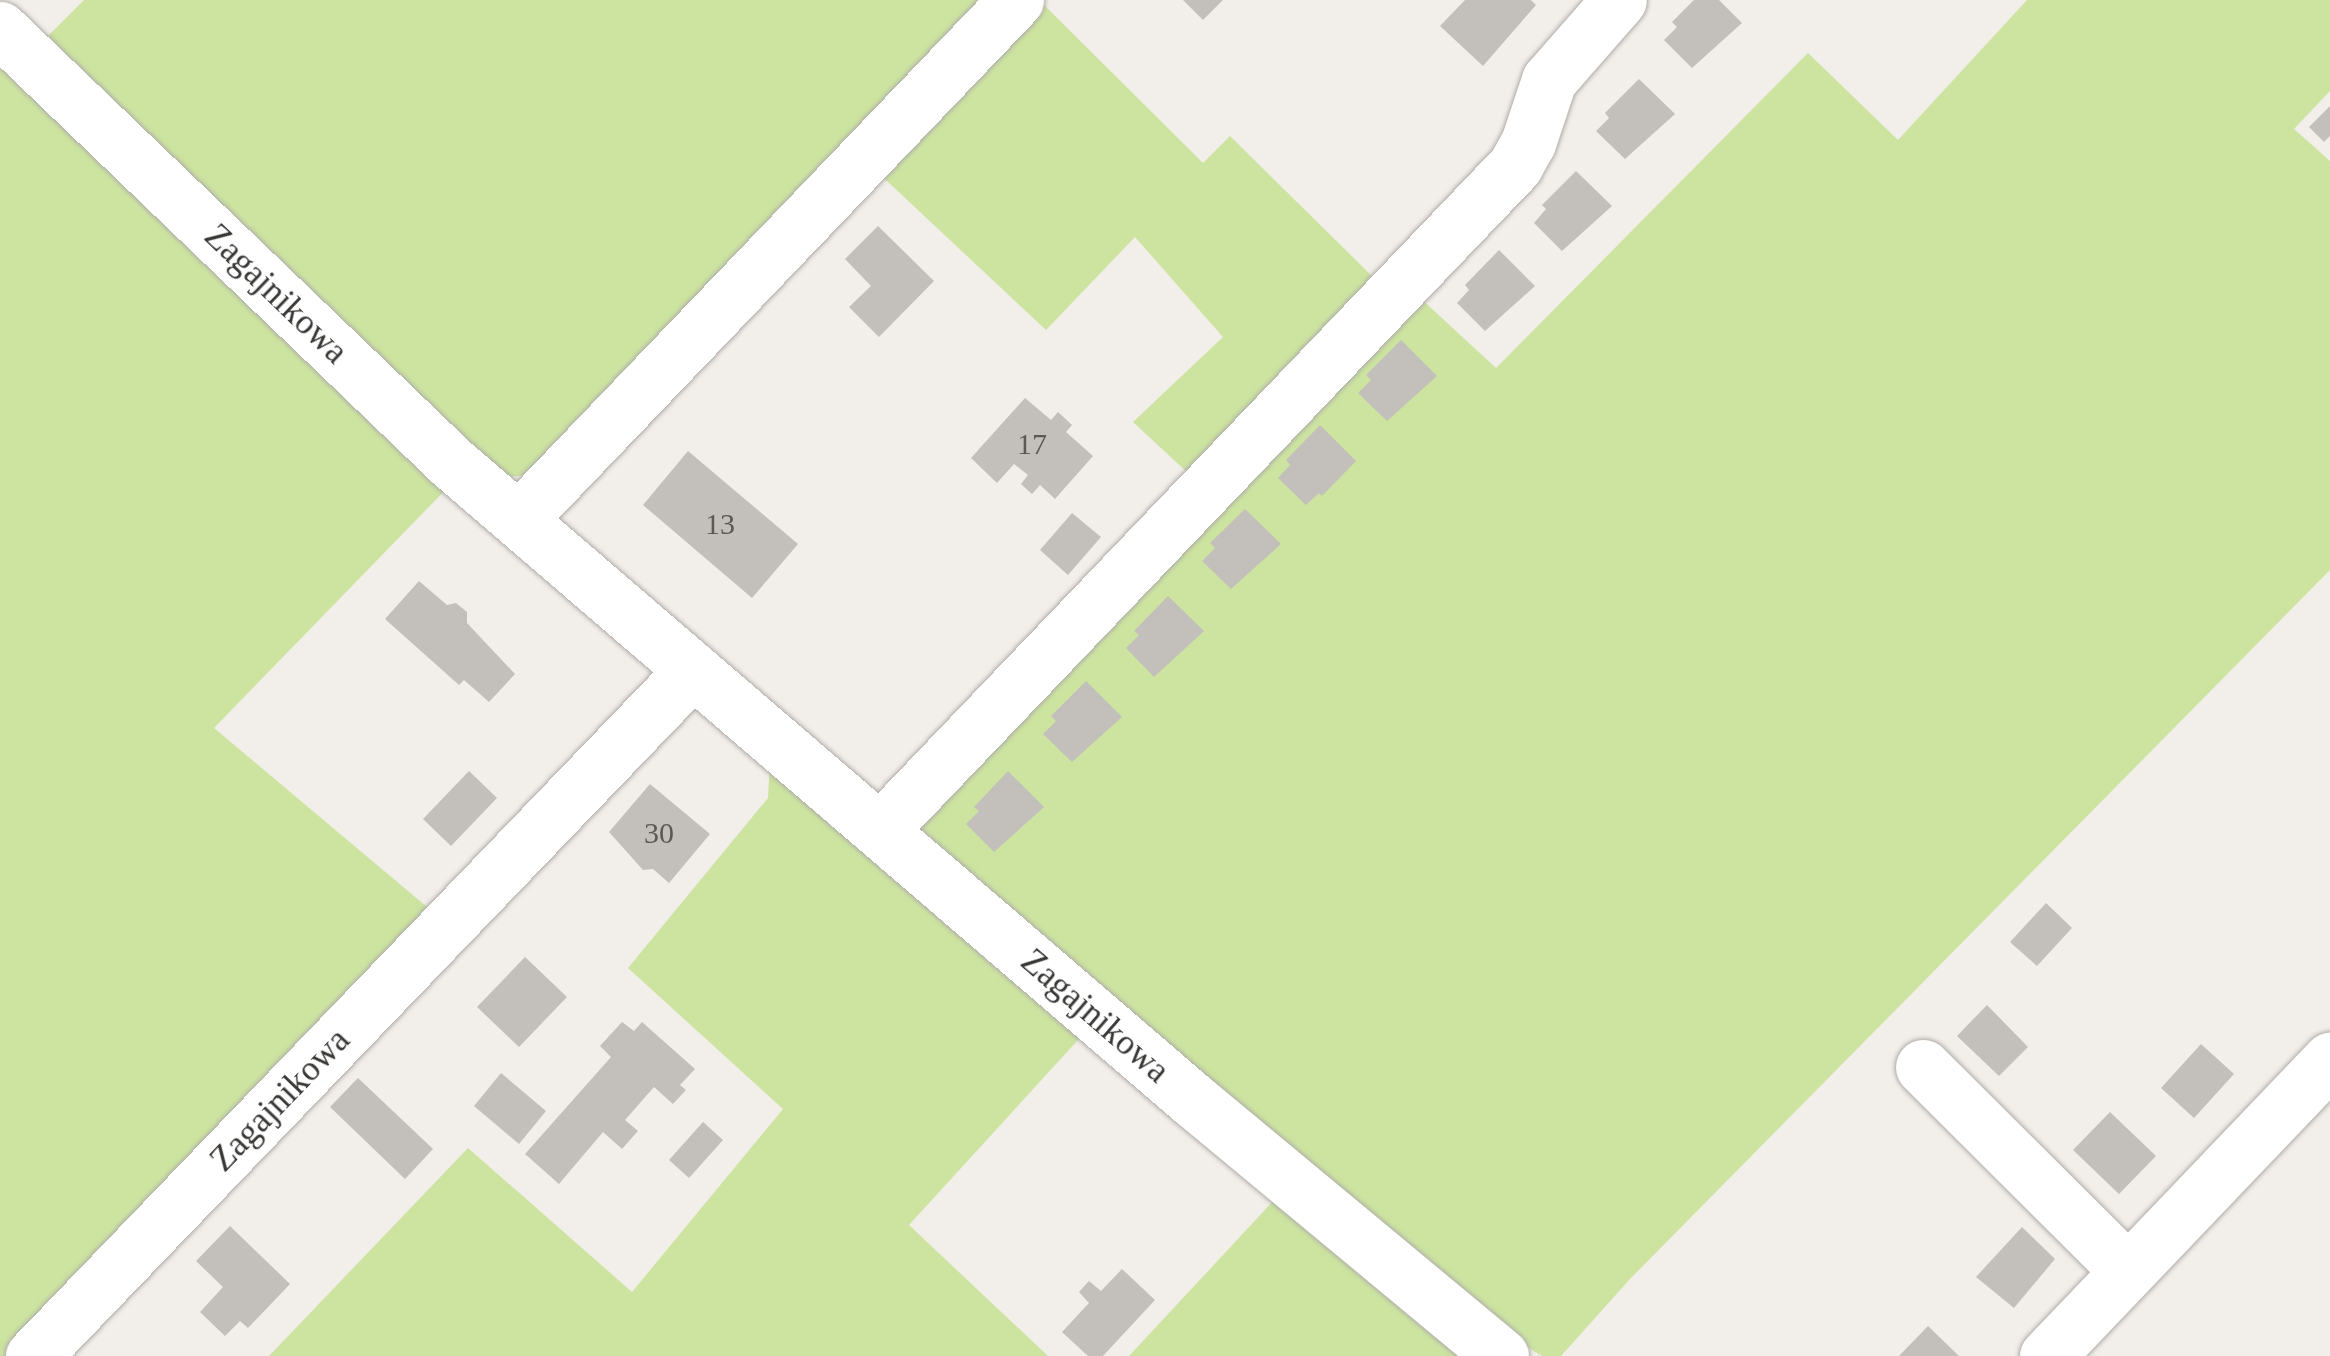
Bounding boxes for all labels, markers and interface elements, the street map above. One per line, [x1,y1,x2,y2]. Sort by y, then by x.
street label: Zagajnikowa [196,215,356,373]
house number: 17 [1017,426,1047,462]
house number: 13 [705,506,735,542]
house number: 30 [644,815,674,851]
street label: Zagajnikowa [1012,940,1178,1092]
street label: Zagajnikowa [201,1020,359,1180]

